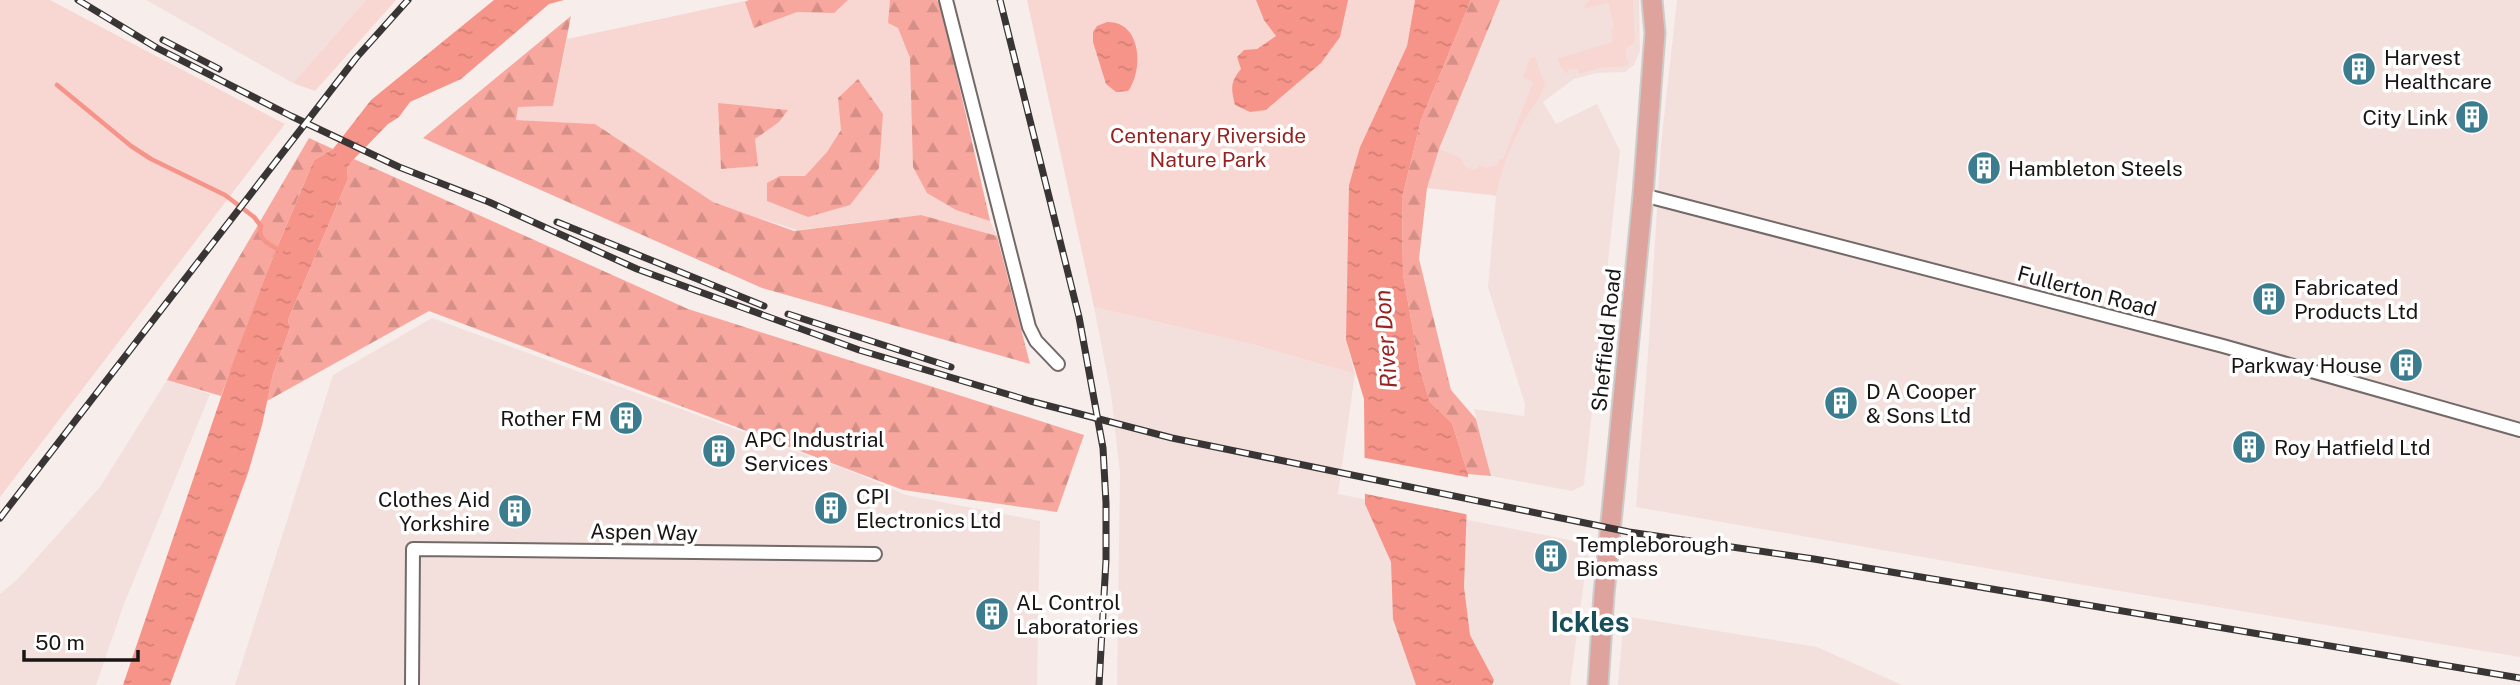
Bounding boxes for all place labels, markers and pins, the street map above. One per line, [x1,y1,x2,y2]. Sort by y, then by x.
place label: Harvest Healthcare [2384,45,2492,94]
building icon: Harvest Healthcare [2340,50,2378,88]
building icon: City Link [2453,98,2491,136]
place label: City Link [2363,105,2448,130]
building icon: Hambleton Steels [1965,149,2003,187]
place label: Hambleton Steels [2008,156,2183,181]
place label: Fabricated Products Ltd [2294,275,2418,324]
building icon: Fabricated Products Ltd [2250,280,2288,318]
building icon: Parkway House [2387,346,2425,384]
place label: Parkway House [2231,353,2382,378]
place label: D A Cooper & Sons Ltd [1866,379,1976,428]
building icon: D A Cooper & Sons Ltd [1822,384,1860,422]
building icon: Rother FM [607,399,645,437]
place label: Rother FM [500,406,602,431]
place label: APC Industrial Services [744,427,885,476]
building icon: Roy Hatfield Ltd [2230,428,2268,466]
building icon: APC Industrial Services [700,432,738,470]
place label: Roy Hatfield Ltd [2274,435,2431,460]
place label: CPI Electronics Ltd [856,484,1001,533]
place label: Clothes Aid Yorkshire [378,487,490,536]
building icon: CPI Electronics Ltd [812,489,850,527]
building icon: Clothes Aid Yorkshire [496,492,534,530]
place label: Templeborough Biomass [1576,532,1729,581]
building icon: Templeborough Biomass [1532,537,1570,575]
place label: AL Control Laboratories [1016,590,1138,639]
building icon: AL Control Laboratories [973,595,1011,633]

